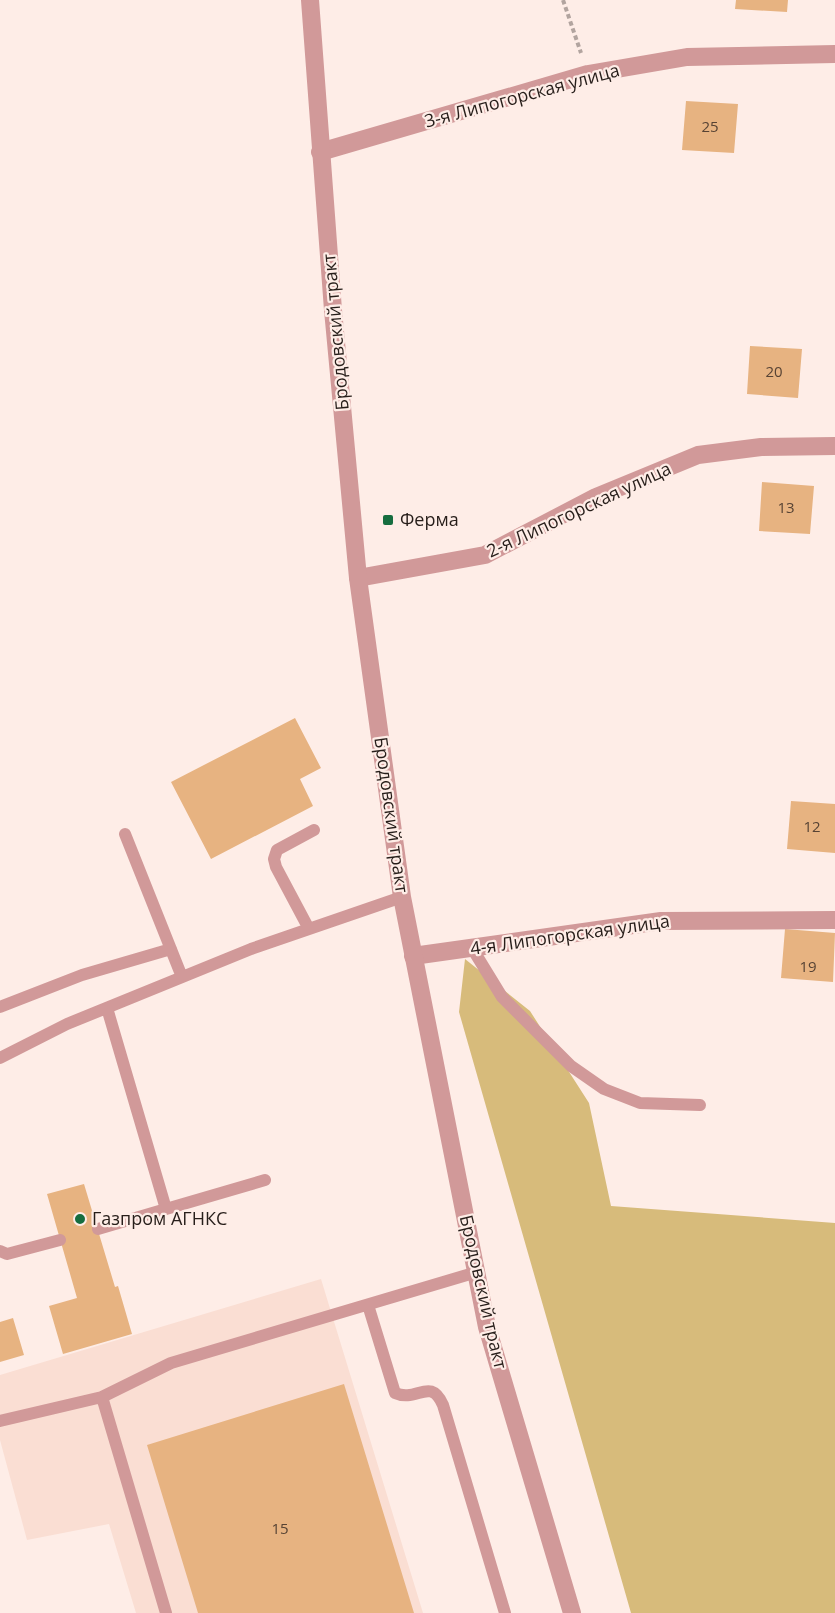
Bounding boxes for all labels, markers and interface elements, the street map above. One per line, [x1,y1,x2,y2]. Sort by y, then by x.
street label: 3-я Липогорская улица [422,57,622,133]
house number: 25 [701,116,719,136]
street label: Бродовский тракт [316,252,354,411]
house number: 20 [765,361,783,381]
street label: 2-я Липогорская улица [482,456,675,562]
house number: 13 [777,497,795,517]
place label: Ферма [400,507,459,531]
marker: Ферма [381,513,395,527]
street label: Бродовский тракт [369,735,415,895]
house number: 12 [803,816,821,836]
street label: 4-я Липогорская улица [469,908,671,960]
house number: 19 [799,956,817,976]
place label: Газпром АГНКС [92,1206,227,1230]
marker: Газпром АГНКС [73,1212,87,1226]
street label: Бродовский тракт [455,1213,513,1372]
house number: 15 [271,1518,289,1538]

